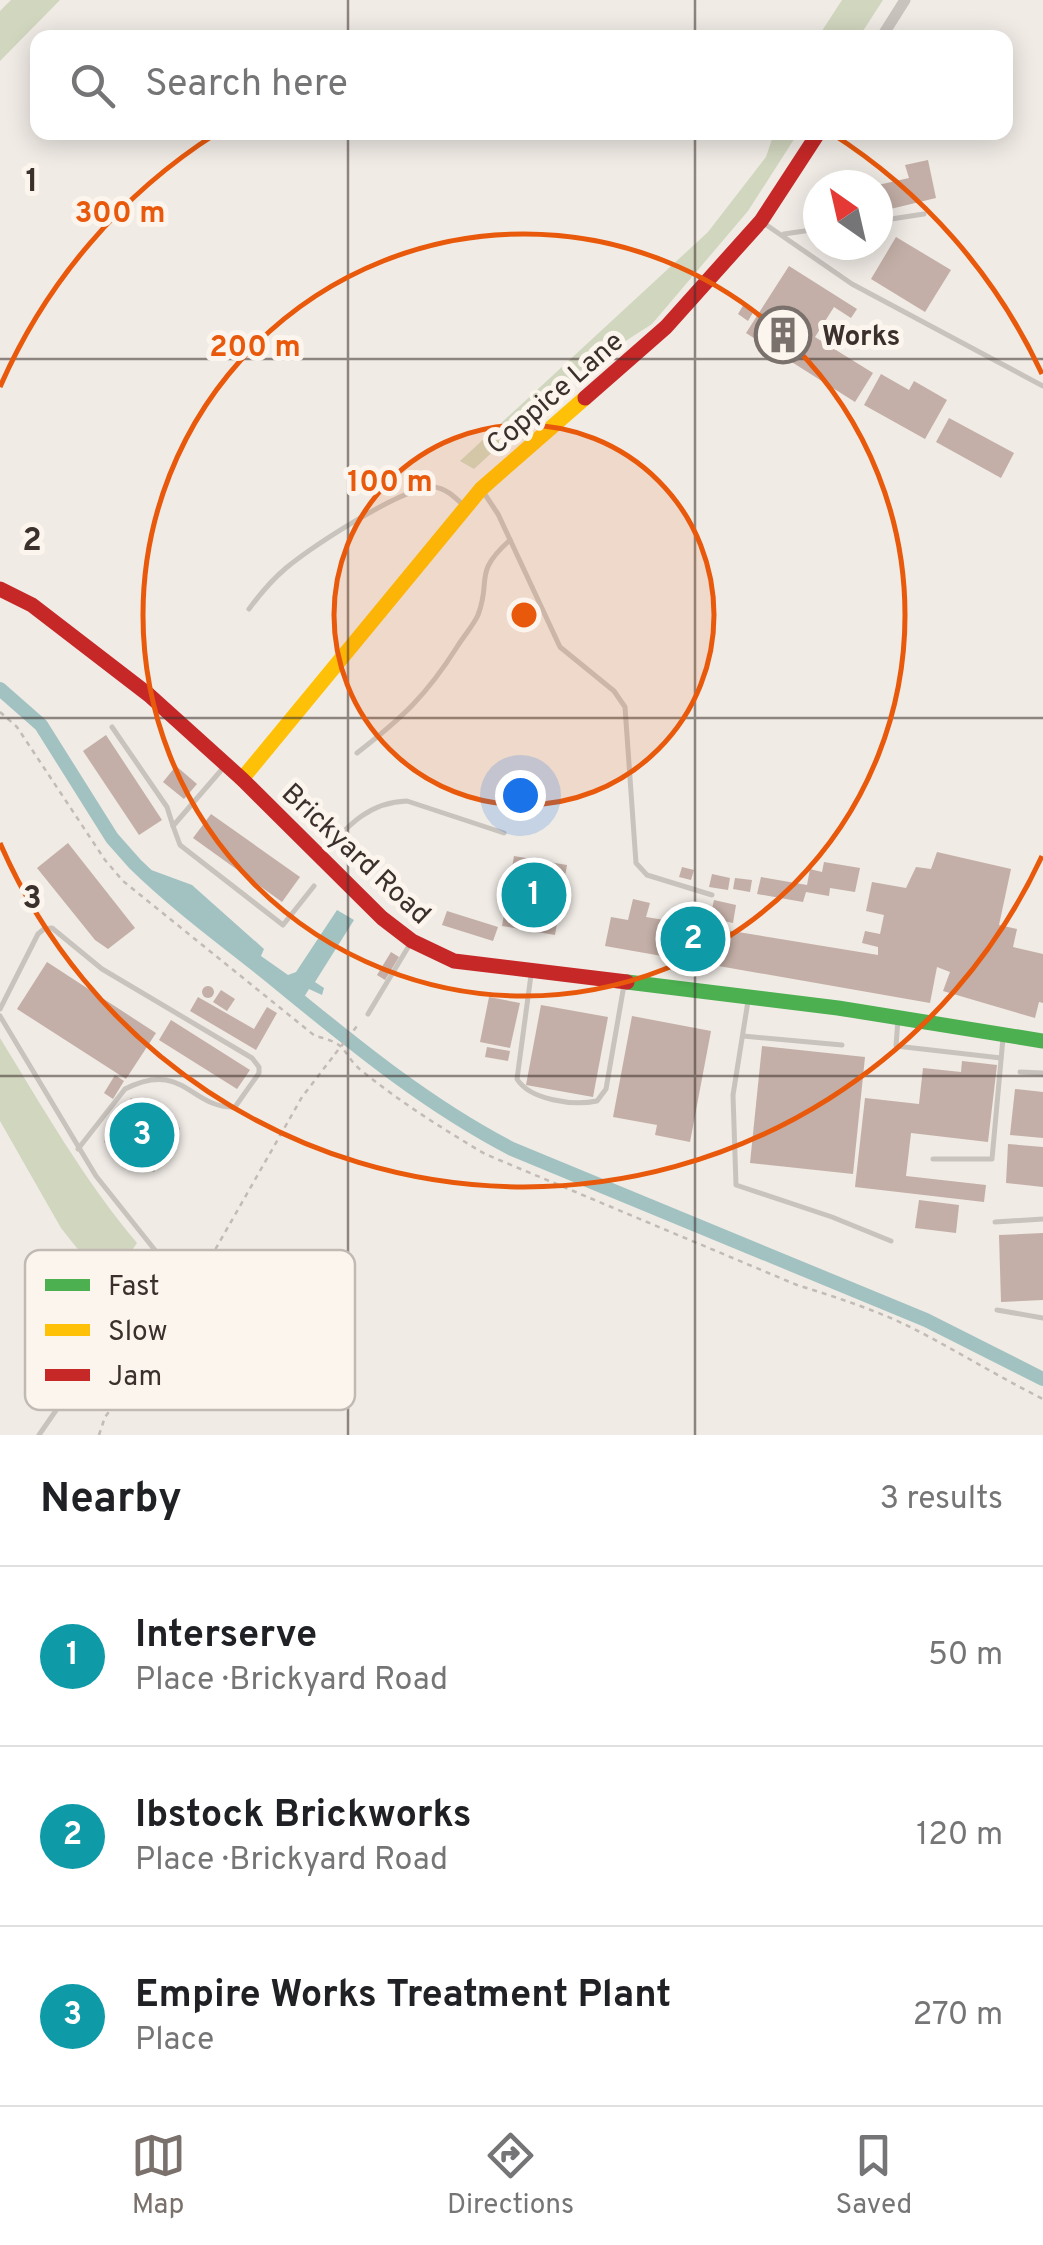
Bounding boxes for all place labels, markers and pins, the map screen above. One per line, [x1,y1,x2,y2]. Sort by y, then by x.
building icon: Works [753,305,813,365]
place label: Works [822,320,900,356]
centre of rings [506,597,542,633]
pin: 1 [502,858,566,932]
pin: 2 [660,902,726,976]
pin: 3 [110,1098,174,1172]

